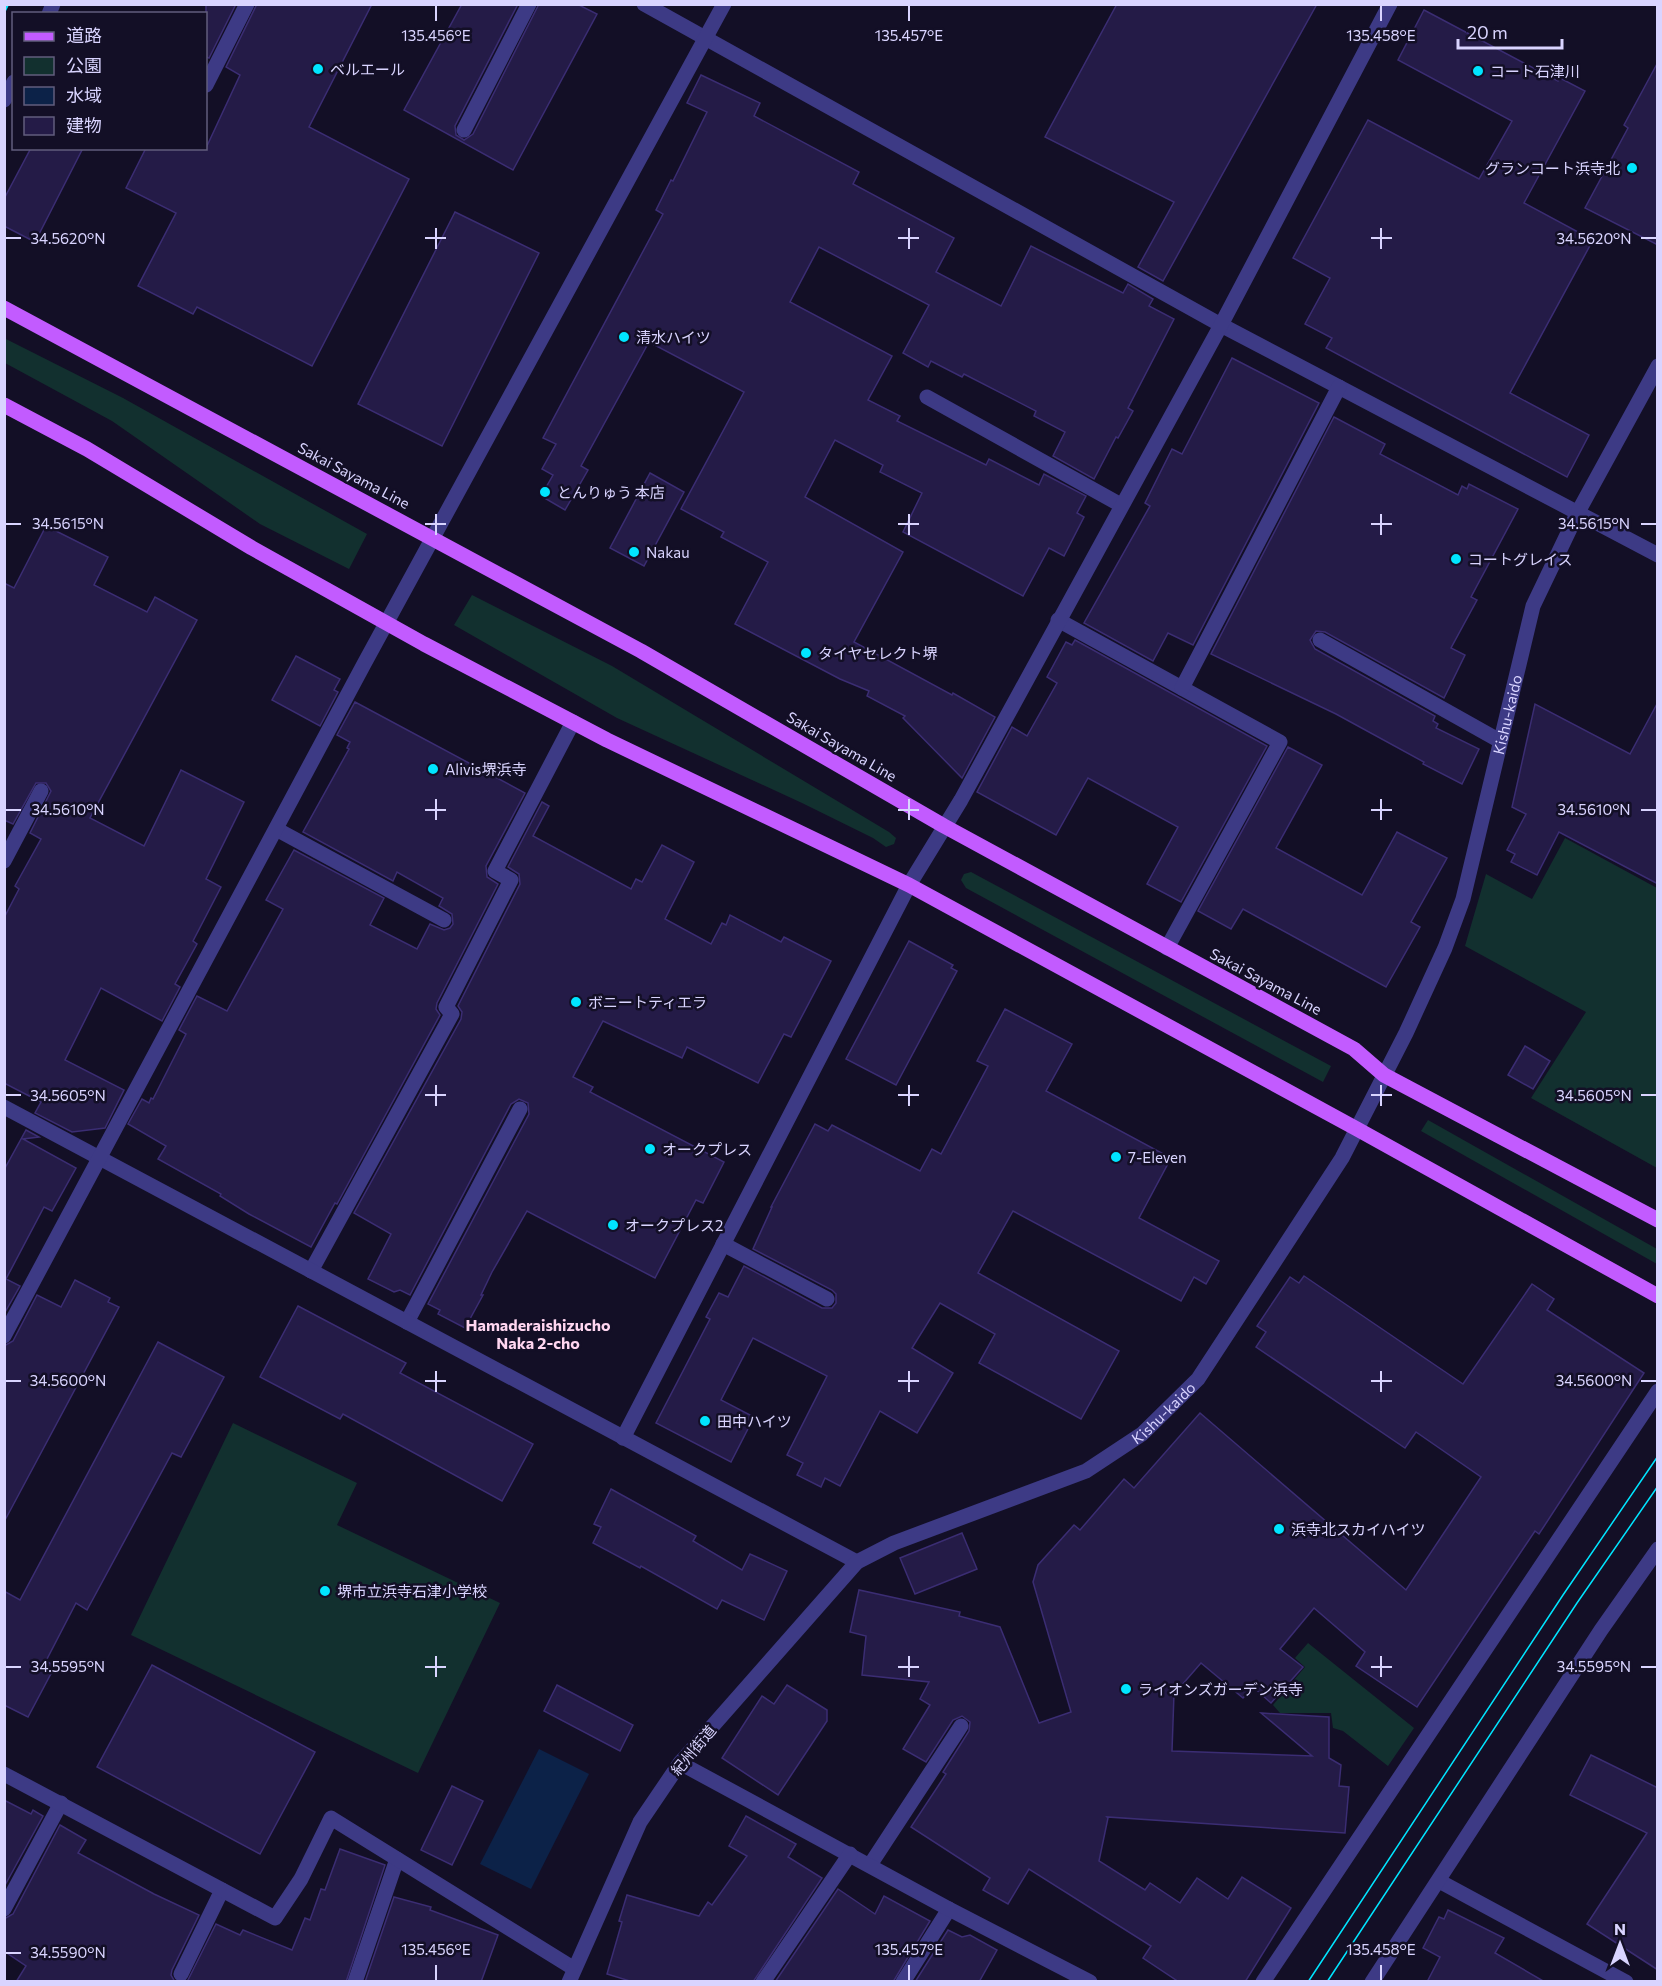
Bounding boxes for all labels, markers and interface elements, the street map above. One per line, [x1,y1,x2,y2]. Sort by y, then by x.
legend [12,12,207,150]
scale bar [1458,12,1562,50]
text: 20 m [1467,21,1508,43]
text: 道路 [66,24,102,46]
text: 135.456°E [401,26,471,44]
text: 135.457°E [875,26,943,44]
text: 135.458°E [1346,26,1416,44]
text: 公園 [66,54,102,76]
place label: ベルエール [330,60,405,78]
marker: ベルエール [311,62,325,76]
place label: コート石津川 [1490,62,1580,80]
marker: コート石津川 [1471,64,1485,78]
text: 水域 [66,84,102,106]
text: 建物 [66,114,102,136]
place label: グランコート浜寺北 [1485,159,1620,177]
marker: グランコート浜寺北 [1625,161,1639,175]
text: 34.5620°N [30,229,106,247]
text: 34.5620°N [1556,229,1632,247]
place label: 清水ハイツ [636,328,711,346]
marker: 清水ハイツ [617,330,631,344]
street label: Sakai Sayama Line [295,438,413,512]
place label: とんりゅう 本店 [557,483,665,501]
marker: とんりゅう 本店 [538,485,552,499]
text: 34.5615°N [32,514,104,532]
text: 34.5615°N [1558,514,1630,532]
place label: Nakau [646,543,690,561]
marker: Nakau [627,545,641,559]
place label: コートグレイス [1468,550,1573,568]
marker: コートグレイス [1449,552,1463,566]
place label: タイヤセレクト堺 [818,644,938,662]
marker: タイヤセレクト堺 [799,646,813,660]
street label: Kishu-kaido [1489,673,1525,756]
street label: Sakai Sayama Line [784,707,900,785]
place label: Alivis堺浜寺 [445,760,526,778]
marker: Alivis堺浜寺 [426,762,440,776]
text: 34.5610°N [31,800,105,818]
text: 34.5610°N [1557,800,1631,818]
street label: Sakai Sayama Line [1207,944,1325,1018]
place label: ボニートティエラ [588,993,707,1011]
marker: ボニートティエラ [569,995,583,1009]
text: 34.5605°N [30,1086,106,1104]
text: 34.5605°N [1556,1086,1632,1104]
place label: オークプレス [662,1140,752,1158]
marker: オークプレス [643,1142,657,1156]
place label: 7-Eleven [1128,1148,1187,1166]
marker: 7-Eleven [1109,1150,1123,1164]
place label: オークプレス2 [625,1216,723,1234]
marker: オークプレス2 [606,1218,620,1232]
district label: Hamaderaishizucho Naka 2-cho [465,1315,611,1352]
text: 34.5600°N [30,1371,106,1389]
text: 34.5600°N [1556,1371,1632,1389]
street label: Kishu-kaido [1128,1378,1199,1447]
place label: 田中ハイツ [717,1412,792,1430]
marker: 田中ハイツ [698,1414,712,1428]
place label: 浜寺北スカイハイツ [1291,1520,1425,1538]
marker: 浜寺北スカイハイツ [1272,1522,1286,1536]
place label: 堺市立浜寺石津小学校 [337,1582,487,1600]
marker: 堺市立浜寺石津小学校 [318,1584,332,1598]
text: 34.5595°N [31,1657,105,1675]
text: 34.5595°N [1557,1657,1631,1675]
place label: ライオンズガーデン浜寺 [1138,1680,1303,1698]
marker: ライオンズガーデン浜寺 [1119,1682,1133,1696]
street label: 紀州街道 [667,1721,719,1779]
north arrow [1590,1914,1650,1974]
text: N [1614,1919,1626,1938]
text: 135.456°E [401,1940,471,1958]
text: 135.457°E [875,1940,943,1958]
text: 135.458°E [1346,1940,1416,1958]
text: 34.5590°N [30,1943,106,1961]

